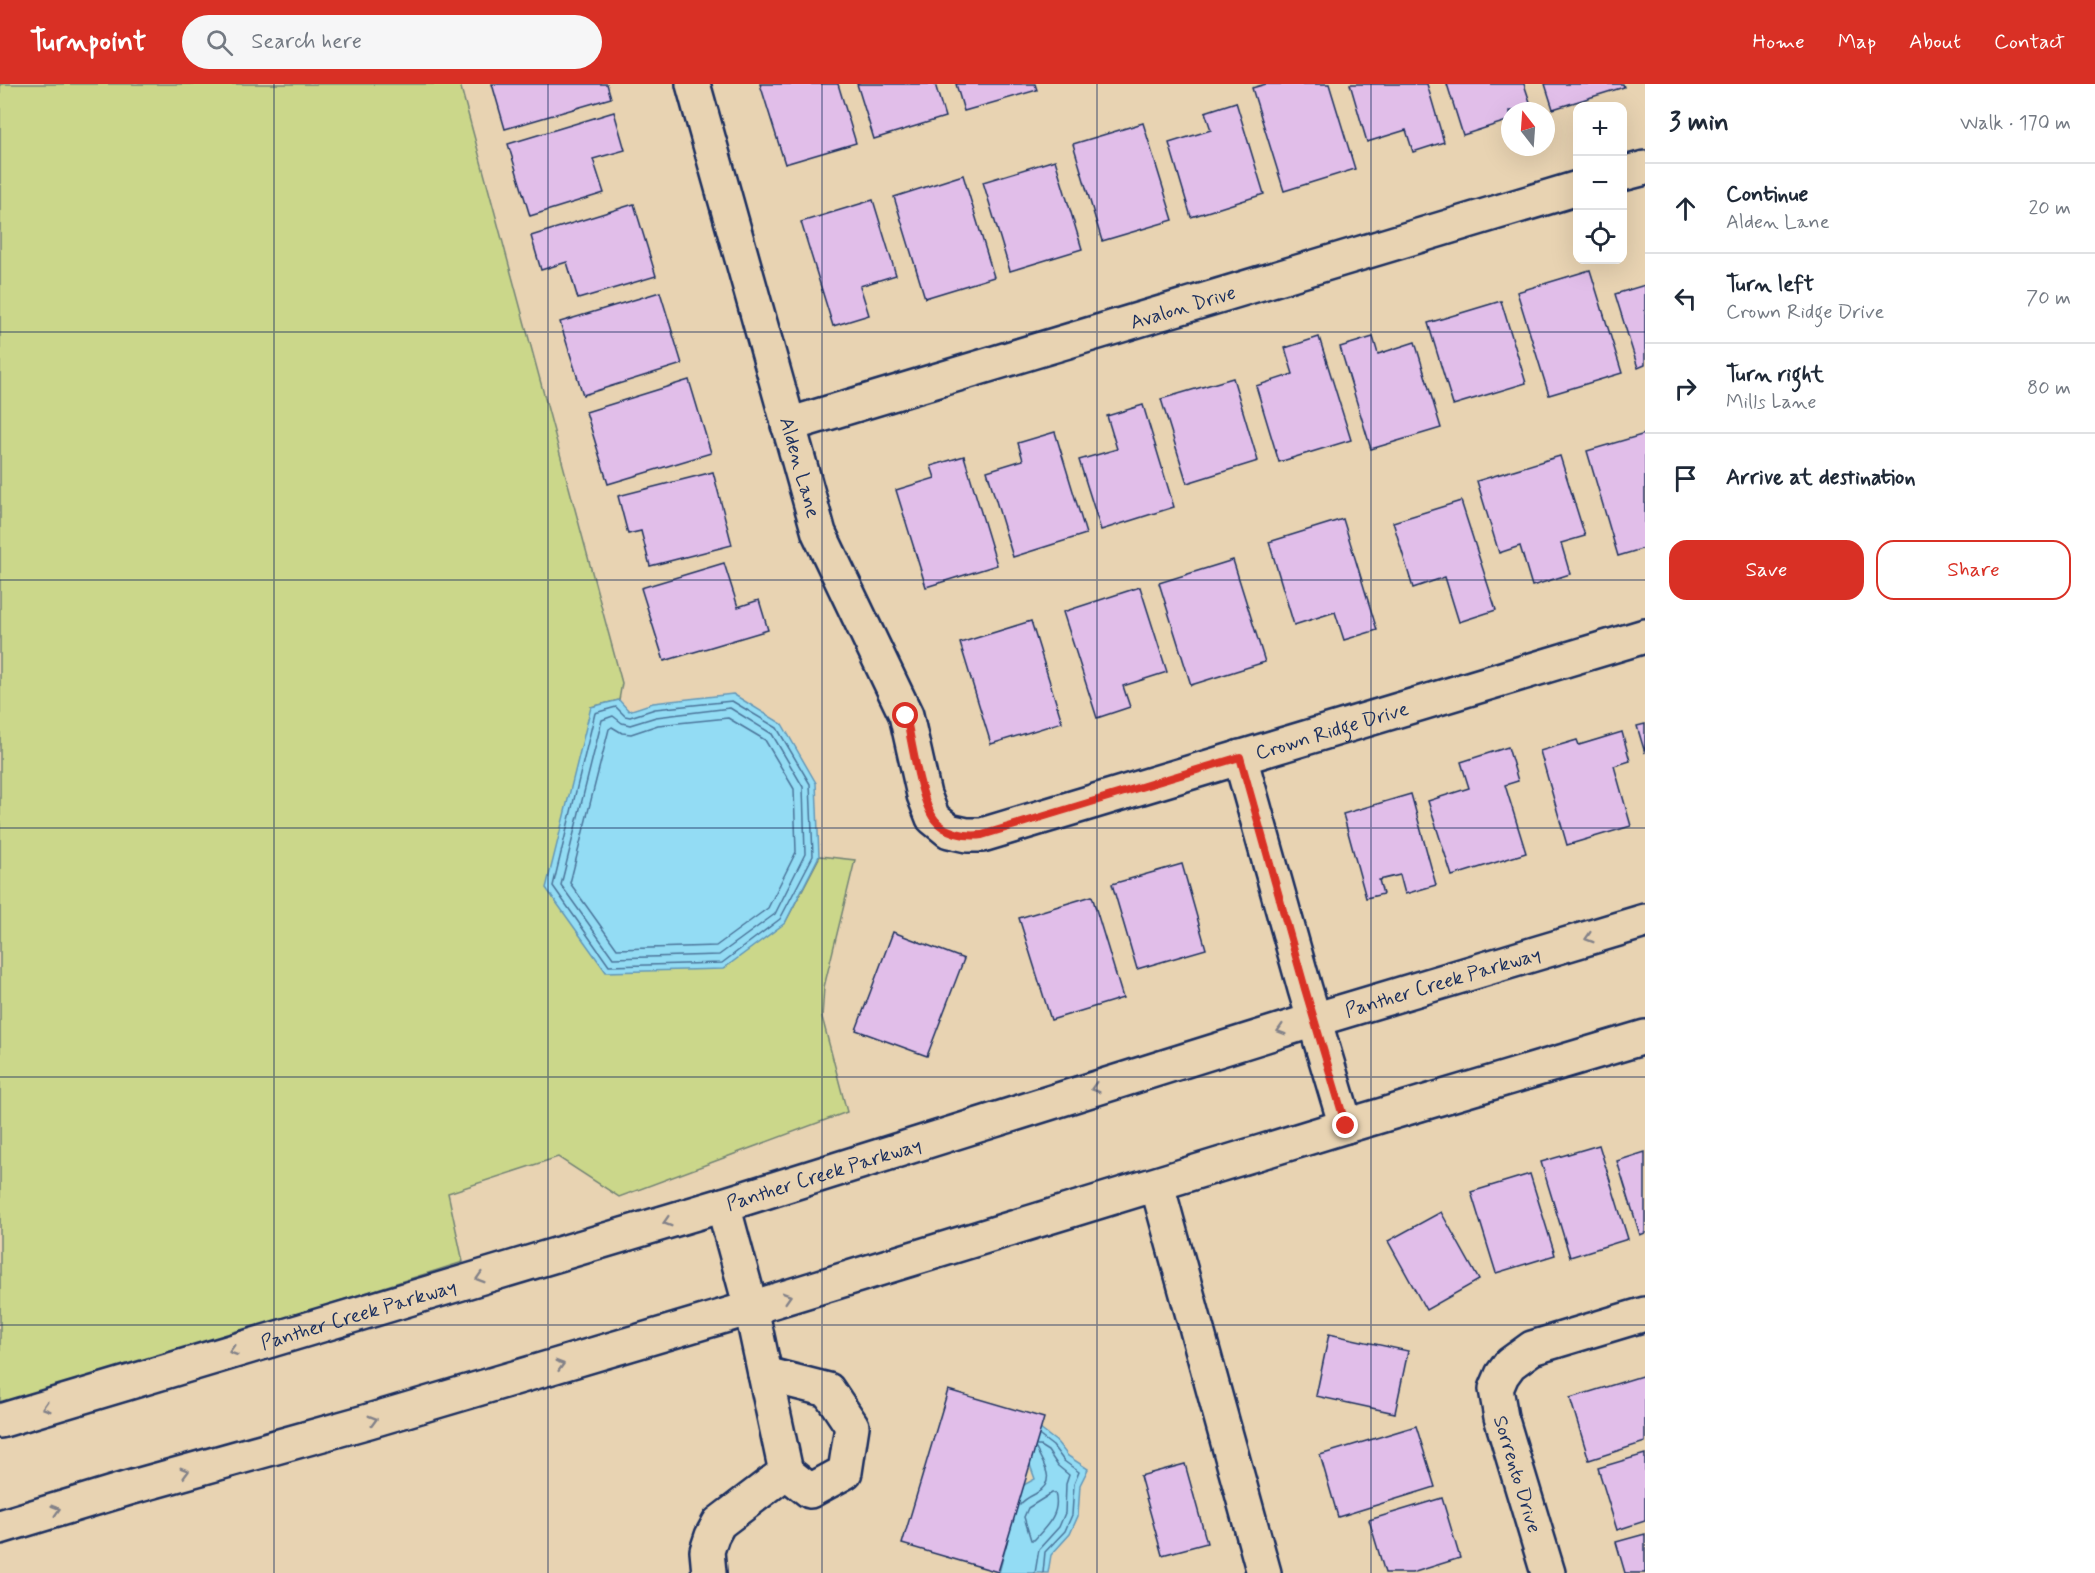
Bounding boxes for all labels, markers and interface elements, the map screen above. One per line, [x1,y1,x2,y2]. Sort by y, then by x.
search box [182,15,602,69]
text: Turnpoint [30,24,146,61]
icon: search [203,26,236,59]
text: Search here [251,28,362,56]
text: Home [1753,28,1805,56]
text: Map [1838,28,1876,56]
text: About [1909,28,1961,56]
text: Contact [1994,28,2065,56]
north arrow [1501,102,1555,156]
map controls [1573,102,1627,264]
button: + [1573,102,1627,156]
text: 3 min [1669,106,1729,140]
text: Walk · 170 m [1960,110,2071,137]
button: − [1573,156,1627,210]
text: Continue [1726,181,1808,209]
icon: ahead [1669,192,1702,225]
text: 20 m [2028,195,2071,222]
text: Alden Lane [1726,209,1830,236]
button: locate [1573,210,1627,264]
text: Turn left [1726,271,1814,299]
street label: Avalon Drive [1127,279,1239,337]
icon: left [1669,282,1702,315]
text: 70 m [2026,285,2071,312]
text: Crown Ridge Drive [1726,299,1884,326]
text: Turn right [1726,361,1824,389]
icon: right [1669,372,1702,405]
text: 80 m [2027,375,2071,402]
text: Mills Lane [1726,389,1817,416]
street label: Alden Lane [772,414,826,521]
icon: arrive [1669,462,1702,495]
text: Arrive at destination [1726,464,1916,492]
button: Save [1669,540,1864,600]
button: Share [1876,540,2071,600]
street label: Crown Ridge Drive [1252,696,1412,767]
route start [892,702,918,728]
one-way arrow [1584,931,1595,943]
street label: Panther Creek Parkway [1342,941,1544,1025]
one-way arrow [1276,1023,1287,1035]
one-way arrow [1090,1081,1101,1094]
route end [1332,1112,1358,1138]
street label: Panther Creek Parkway [723,1132,925,1218]
one-way arrow [662,1215,673,1227]
one-way arrow [475,1271,486,1283]
street label: Panther Creek Parkway [258,1273,460,1357]
one-way arrow [781,1292,792,1304]
one-way arrow [228,1344,239,1356]
one-way arrow [554,1360,565,1372]
one-way arrow [41,1400,52,1412]
street label: Sorrento Drive [1486,1412,1547,1537]
one-way arrow [367,1415,378,1427]
one-way arrow [180,1467,190,1480]
one-way arrow [50,1505,61,1517]

